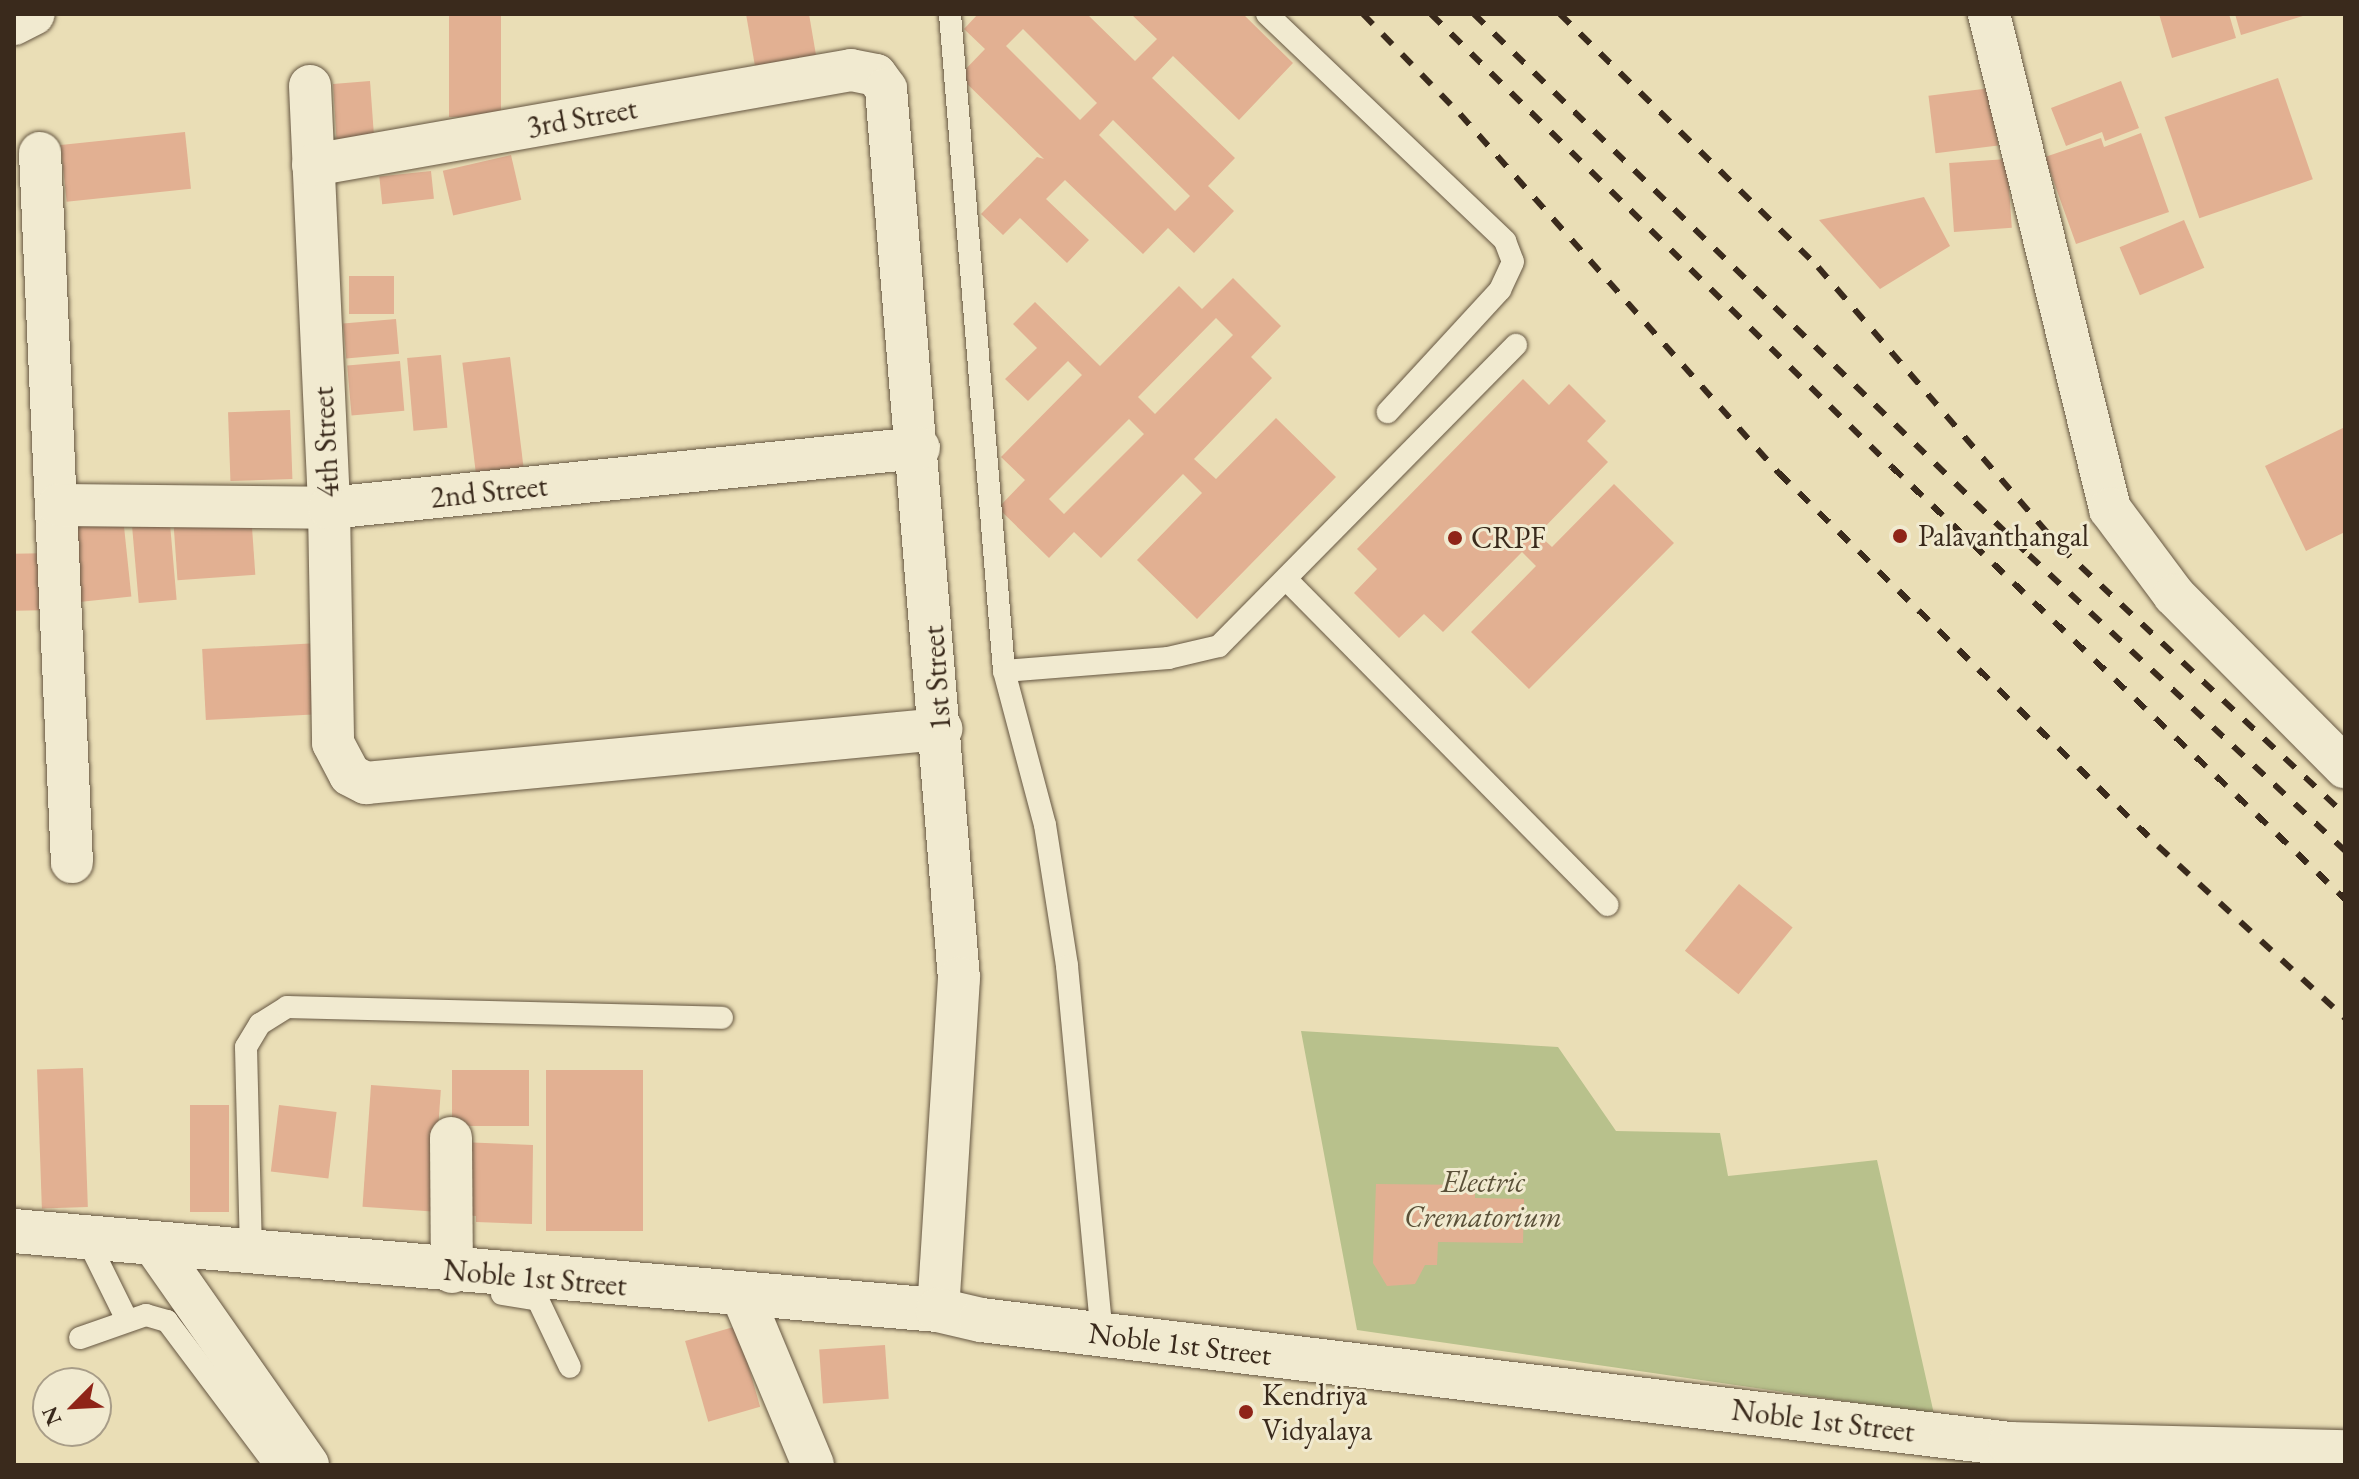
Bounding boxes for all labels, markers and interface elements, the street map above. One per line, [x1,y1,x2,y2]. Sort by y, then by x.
street label: 3rd Street [524,91,640,145]
street label: 4th Street [305,386,347,498]
street label: 2nd Street [429,468,549,516]
place label: Palavanthangal [1918,518,2089,554]
place label: CRPF [1471,520,1546,556]
marker: Palavanthangal [1889,525,1911,547]
marker: CRPF [1446,529,1464,547]
street label: 1st Street [915,624,959,732]
park label: Electric Crematorium [1404,1164,1562,1234]
street label: Noble 1st Street [442,1252,628,1304]
street label: Noble 1st Street [1087,1315,1273,1373]
north arrow [32,1367,112,1447]
place label: Kendriya Vidyalaya [1262,1377,1372,1448]
street label: Noble 1st Street [1730,1392,1916,1450]
text: N [35,1402,68,1430]
marker: Kendriya Vidyalaya [1237,1403,1255,1421]

